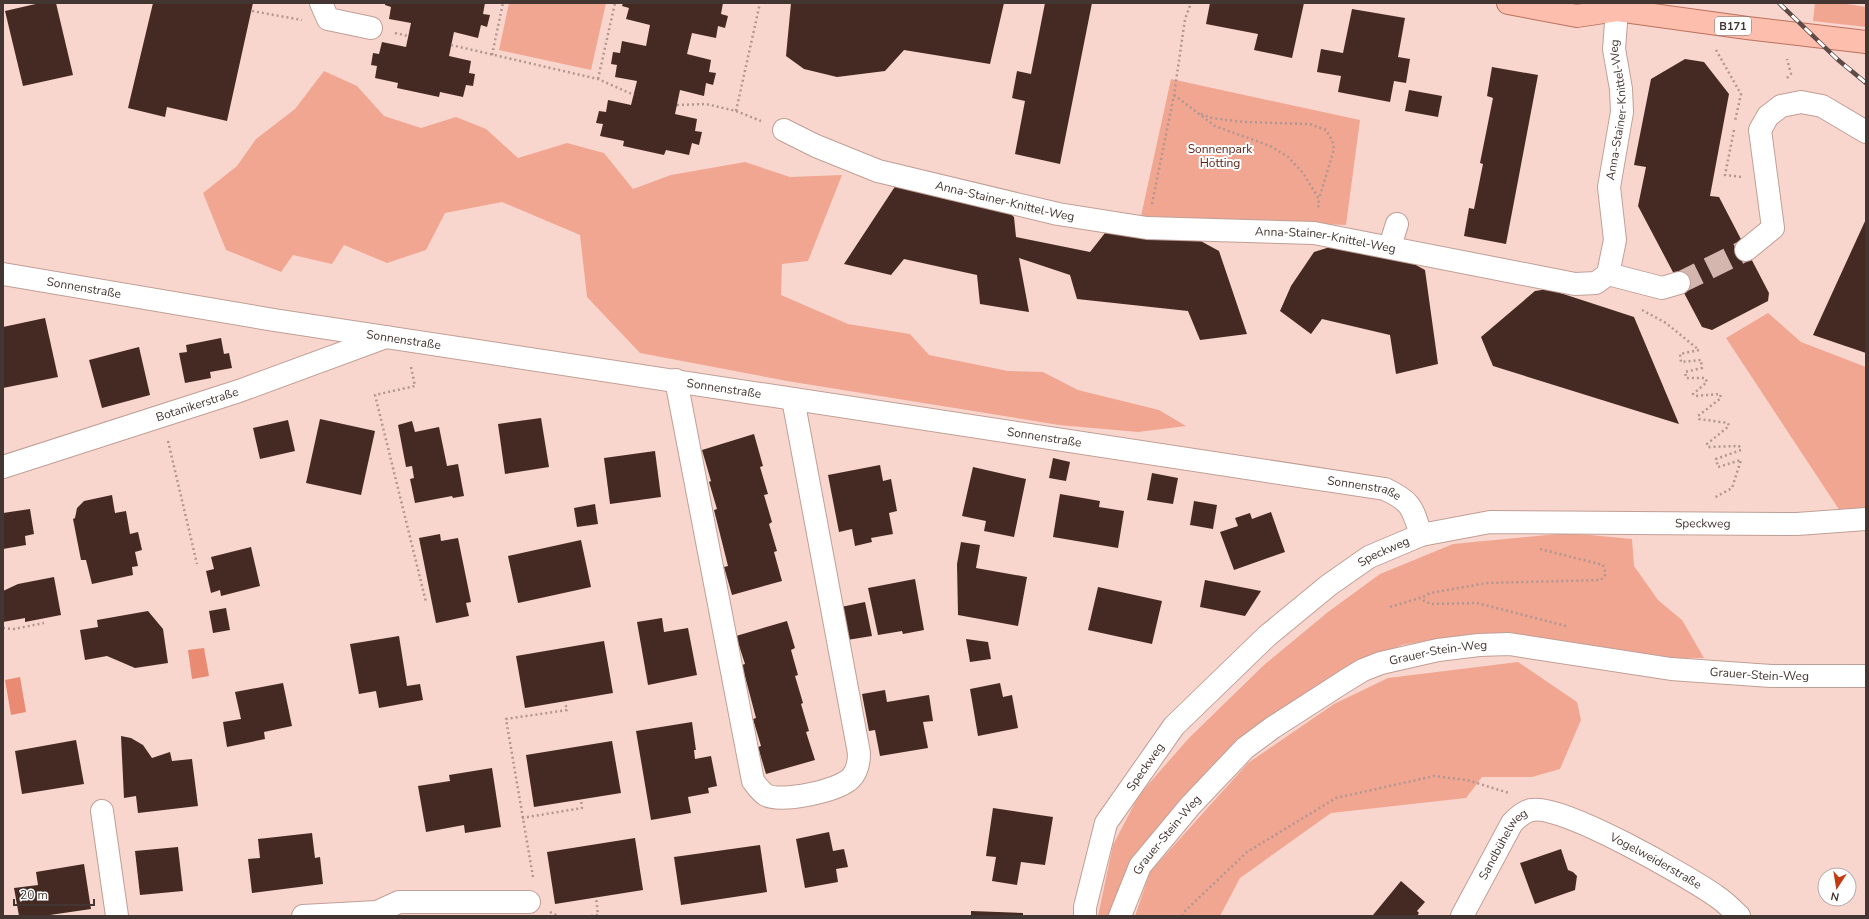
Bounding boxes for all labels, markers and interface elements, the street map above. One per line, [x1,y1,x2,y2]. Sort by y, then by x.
road number: B171 [1715,17,1751,35]
street label: Anna-Stainer-Knittel-Weg [1602,39,1630,182]
park label: Sonnenpark Hötting [1188,141,1253,171]
street label: Anna-Stainer-Knittel-Weg [934,177,1076,224]
street label: Anna-Stainer-Knittel-Weg [1255,223,1397,257]
street label: Sonnenstraße [45,274,122,302]
street label: Sonnenstraße [365,326,442,353]
street label: Sonnenstraße [686,375,762,402]
street label: Botanikerstraße [154,384,240,425]
street label: Sonnenstraße [1006,424,1083,451]
street label: Sonnenstraße [1326,472,1404,504]
street label: Speckweg [1675,515,1731,532]
street label: Speckweg [1354,533,1412,571]
street label: Grauer-Stein-Weg [1388,637,1487,669]
street label: Grauer-Stein-Weg [1709,664,1809,684]
street label: Speckweg [1123,740,1168,794]
street label: Grauer-Stein-Weg [1129,791,1205,877]
street label: Sandbühelweg [1475,805,1530,883]
street label: Vogelweiderstraße [1606,829,1705,893]
north arrow [1817,867,1857,907]
scale bar [14,881,94,907]
text: 20 m [20,887,48,903]
text: N [1829,888,1841,904]

